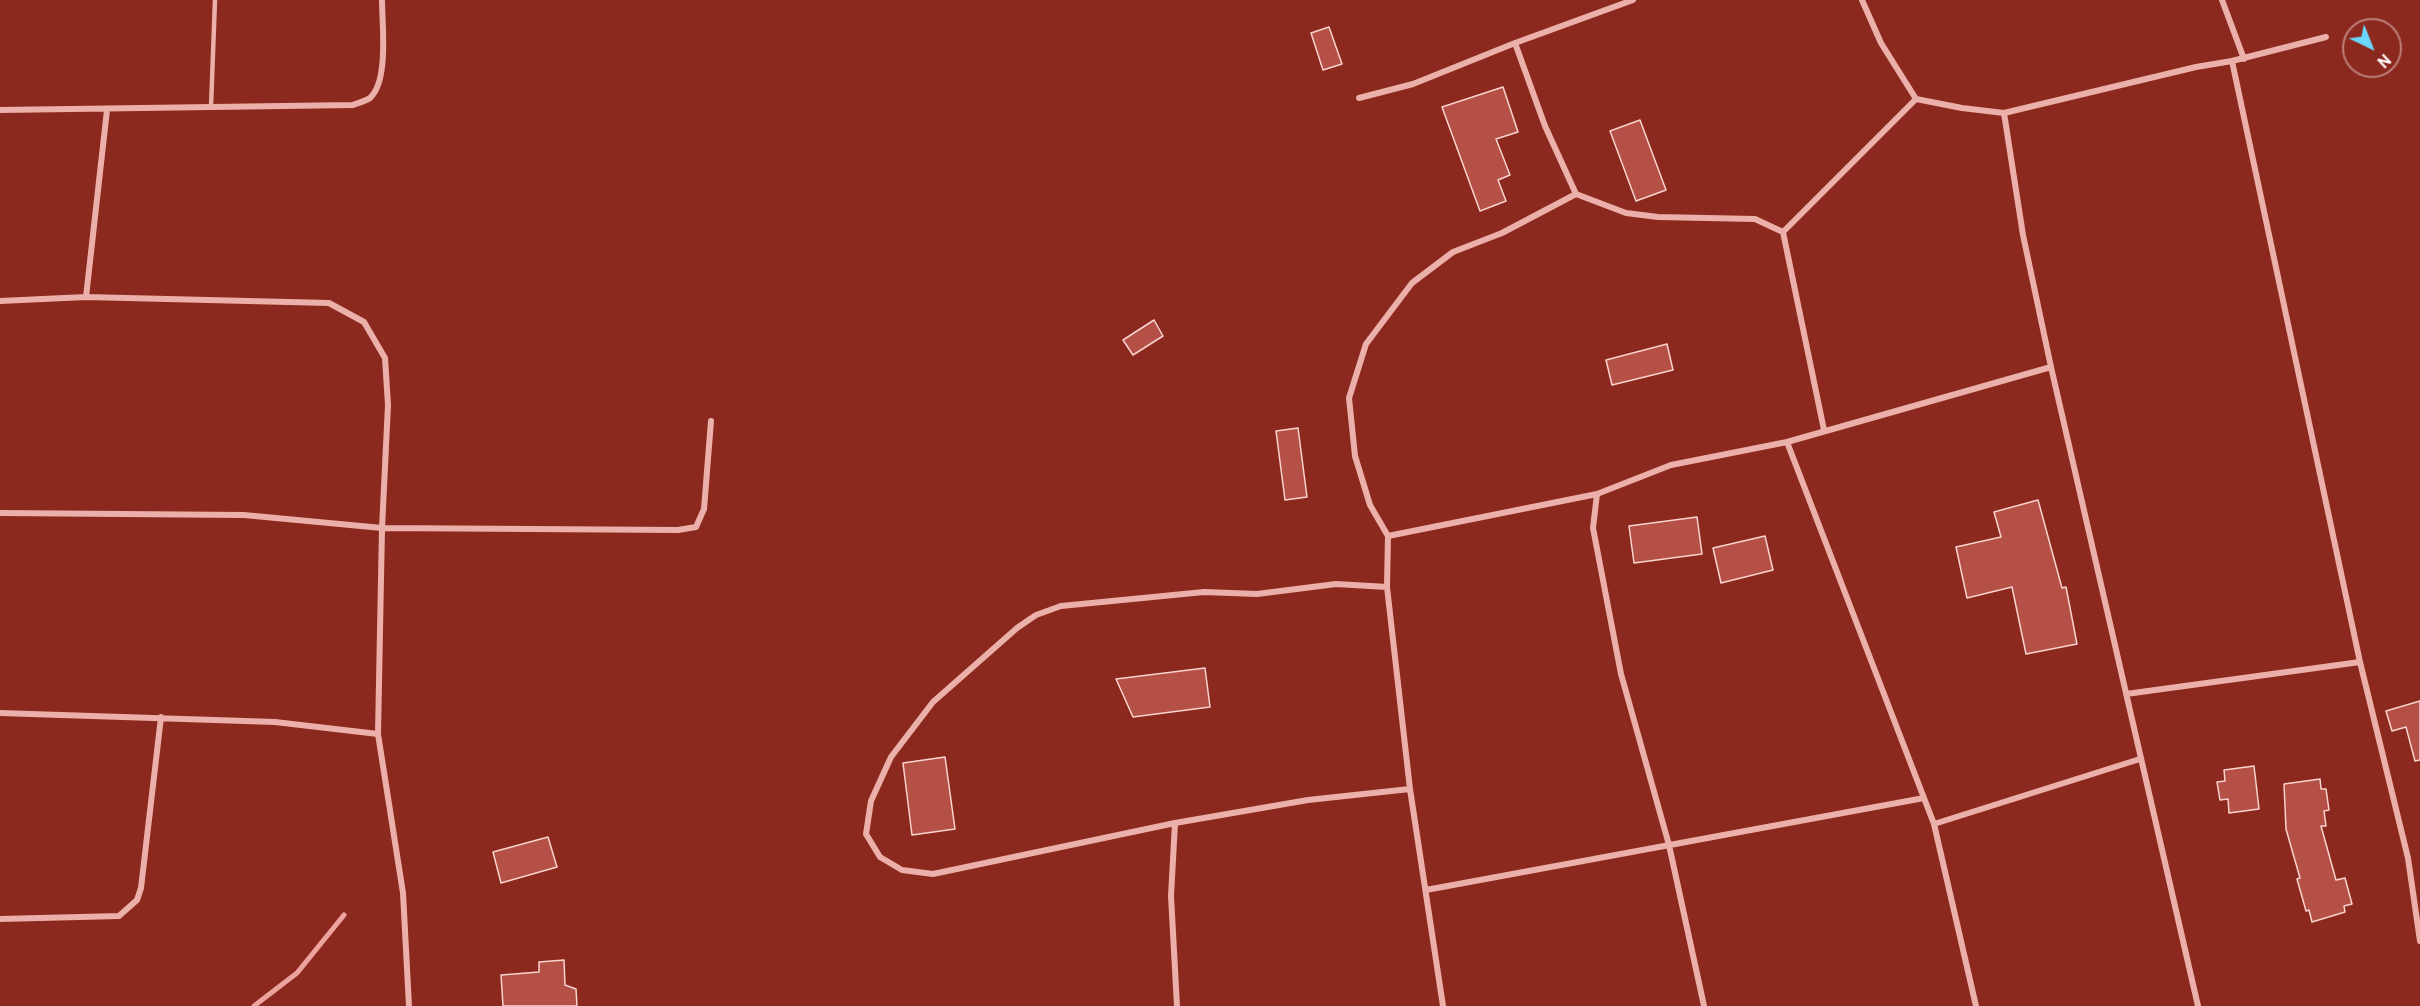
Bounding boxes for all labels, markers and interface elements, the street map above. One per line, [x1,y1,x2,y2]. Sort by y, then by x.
north arrow [2342,18,2402,78]
text: N [2372,48,2394,71]

